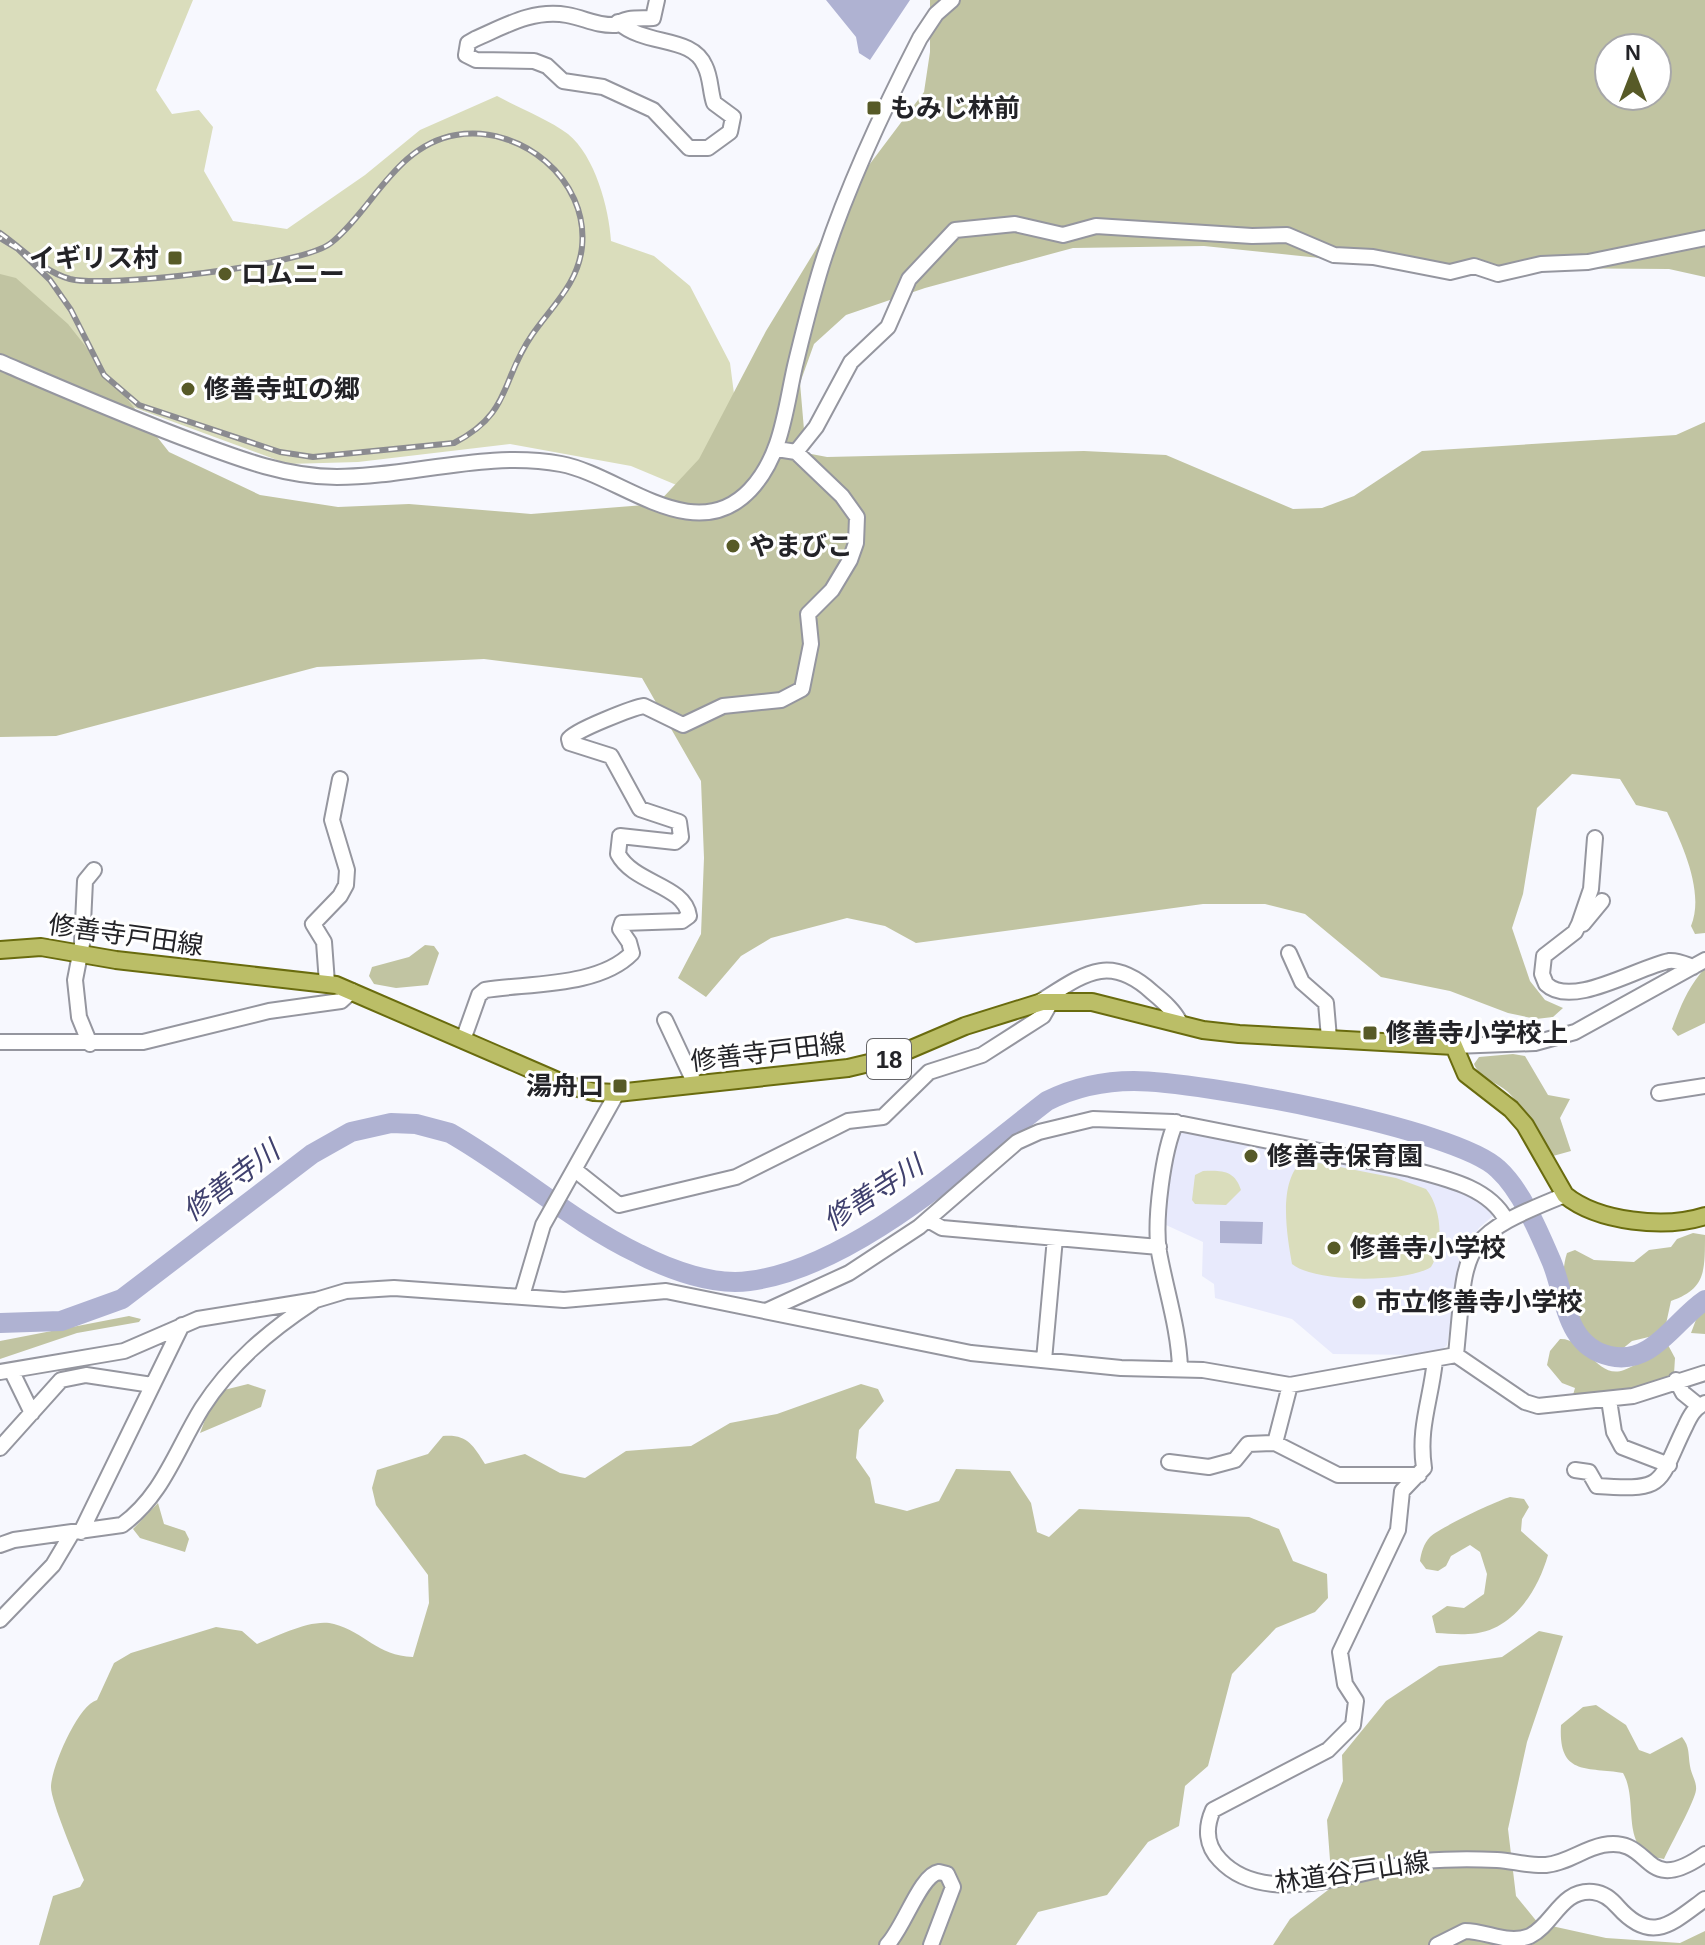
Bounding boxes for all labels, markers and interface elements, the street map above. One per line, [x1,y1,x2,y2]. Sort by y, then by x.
north arrow [1593,32,1673,112]
text: N [1625,40,1641,65]
place label: もみじ林前 [890,93,1020,123]
marker: もみじ林前 [865,99,883,117]
place label: イギリス村 [29,243,159,273]
marker: イギリス村 [166,249,184,267]
place label: ロムニー [241,259,345,289]
marker: ロムニー [216,265,234,283]
place label: 修善寺虹の郷 [204,374,360,404]
marker: 修善寺虹の郷 [179,380,197,398]
place label: やまびこ [749,531,853,561]
marker: やまびこ [724,537,742,555]
street label: 修善寺戸田線 [47,909,205,961]
place label: 修善寺小学校上 [1386,1018,1568,1048]
marker: 修善寺小学校上 [1361,1024,1379,1042]
street label: 修善寺戸田線 [689,1028,847,1076]
road number: 18 [867,1039,911,1079]
place label: 湯舟口 [526,1071,604,1101]
marker: 湯舟口 [611,1077,629,1095]
water label: 修善寺川 [177,1133,287,1227]
place label: 修善寺保育園 [1267,1141,1423,1171]
marker: 修善寺保育園 [1242,1147,1260,1165]
water label: 修善寺川 [818,1148,931,1237]
place label: 修善寺小学校 [1350,1233,1506,1263]
marker: 修善寺小学校 [1325,1239,1343,1257]
place label: 市立修善寺小学校 [1375,1287,1583,1317]
marker: 市立修善寺小学校 [1350,1293,1368,1311]
street label: 林道谷戸山線 [1273,1846,1431,1898]

